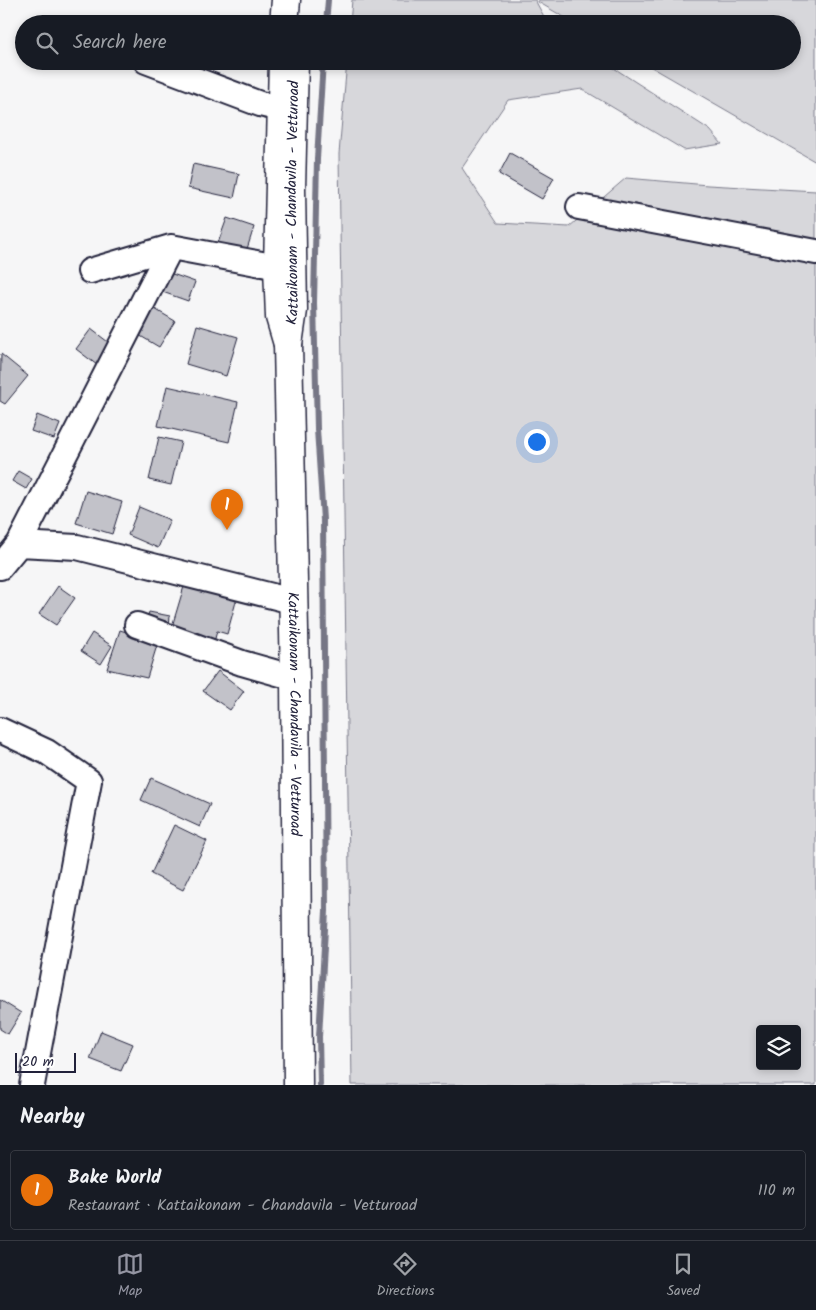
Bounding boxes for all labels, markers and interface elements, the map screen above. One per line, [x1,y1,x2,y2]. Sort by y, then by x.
search box [15,15,801,70]
text: Search here [73,28,167,58]
icon: search [33,29,61,57]
street label: Kattaikonam - Chandavila - Vetturoad [280,80,307,326]
your location [524,429,550,455]
pin: 1 [211,489,243,530]
street label: Kattaikonam - Chandavila - Vetturoad [280,592,307,837]
map controls [756,1025,801,1070]
button: layers [756,1025,801,1070]
scale bar [15,1050,76,1073]
text: 20 m [22,1051,54,1073]
text: Nearby [20,1101,85,1134]
text: Bake World [68,1163,161,1193]
text: 1 [35,1178,39,1203]
text: 110 m [758,1178,795,1203]
text: Restaurant · Kattaikonam - Chandavila - Vetturoad [68,1193,417,1218]
tab: Map [116,1250,144,1302]
tab: Directions [376,1250,434,1302]
tab: Saved [667,1250,700,1302]

